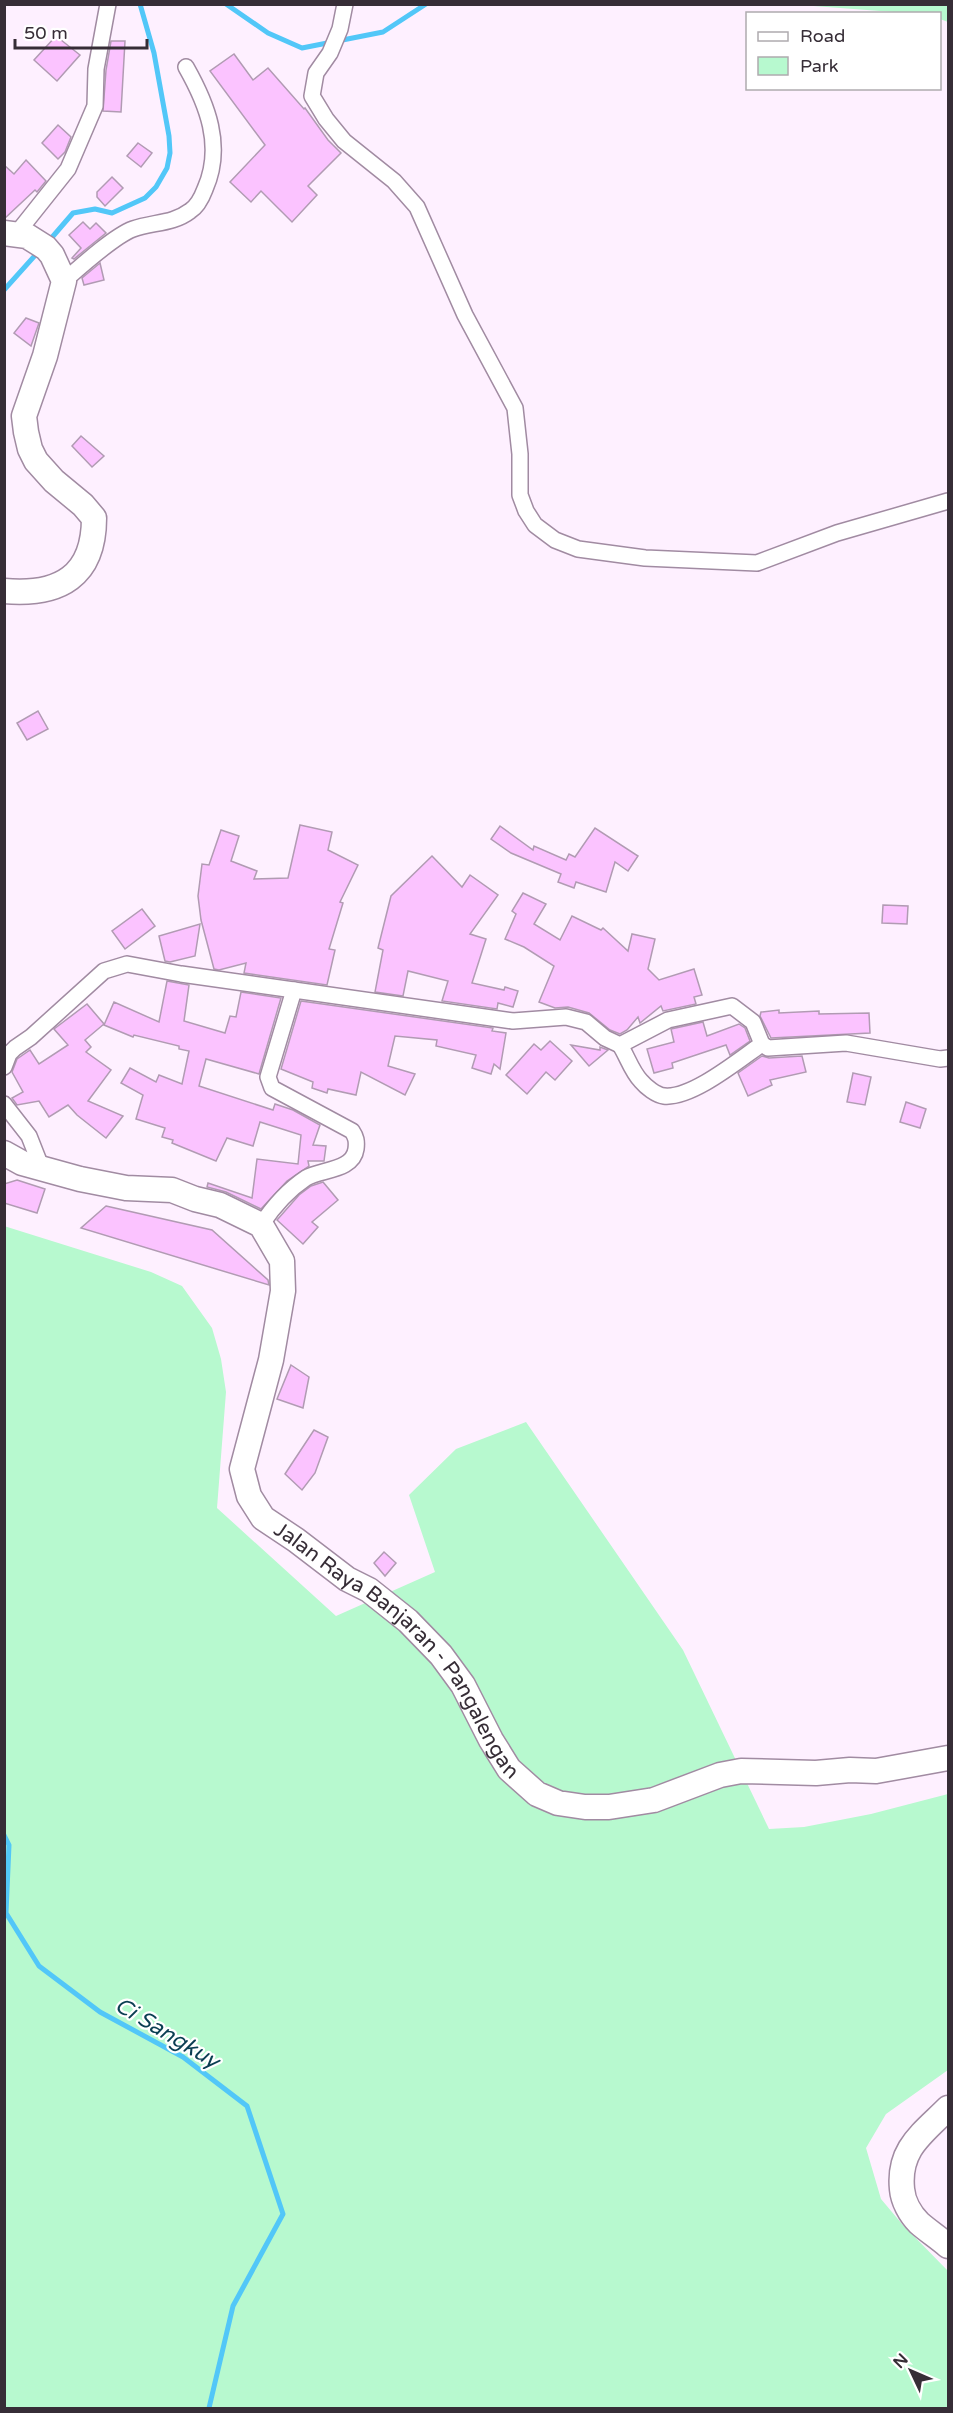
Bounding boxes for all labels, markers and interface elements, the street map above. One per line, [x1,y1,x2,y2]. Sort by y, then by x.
scale bar [15,12,147,50]
legend [746,12,941,90]
text: 50 m [24,22,68,44]
text: Road [800,25,845,47]
text: Park [800,55,839,77]
street label: Jalan Raya Banjaran - Pangalengan [269,1517,524,1784]
water label: Ci Sangkuy [110,1992,226,2075]
north arrow [881,2341,941,2401]
text: N [889,2350,913,2373]

